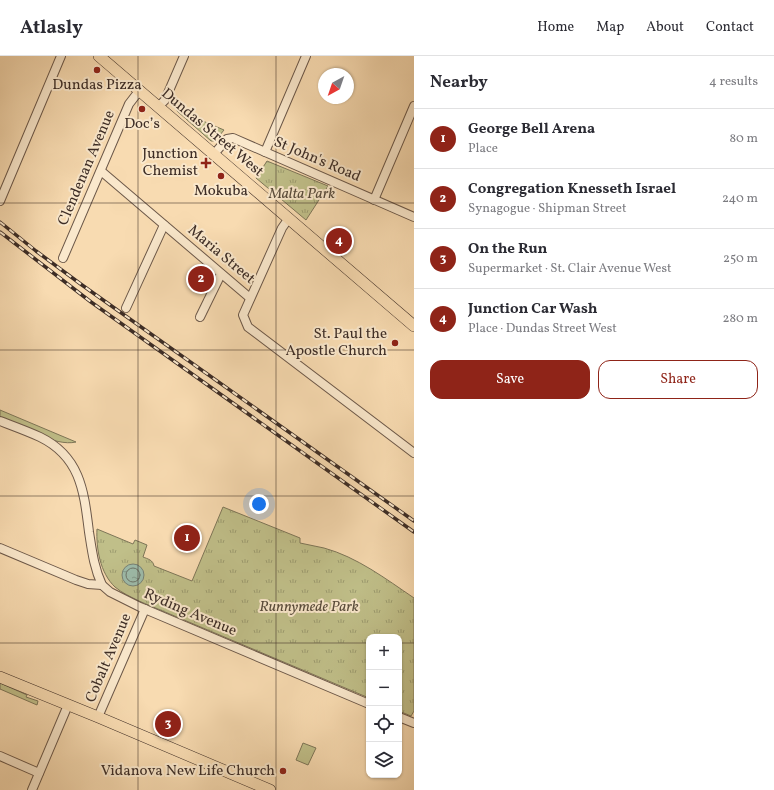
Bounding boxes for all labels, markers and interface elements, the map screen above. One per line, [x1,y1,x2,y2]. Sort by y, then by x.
text: Atlasly [20,15,83,41]
text: Home [537,18,574,37]
text: Map [596,18,624,37]
text: About [646,18,684,37]
text: Contact [706,18,754,37]
marker: Dundas Pizza [92,65,102,75]
north arrow [318,68,354,104]
text: Nearby [430,71,488,94]
text: 4 results [709,73,758,91]
place label: Dundas Pizza [52,75,142,96]
street label: Dundas Street West [156,84,268,182]
marker: Doc’s [137,104,147,114]
street label: Clendenan Avenue [53,107,121,229]
place label: Doc’s [124,114,160,135]
text: George Bell Arena [468,119,595,140]
text: 1 [440,130,446,148]
text: 80 m [729,130,758,148]
street label: St John's Road [270,132,364,188]
text: Place [468,140,498,158]
place label: Junction Chemist [142,144,198,182]
marker: Junction Chemist [201,158,211,168]
marker: Mokuba [216,171,226,181]
text: Congregation Knesseth Israel [468,179,676,200]
place label: Mokuba [194,181,248,202]
park label: Malta Park [268,184,335,205]
text: 2 [440,190,446,208]
text: 240 m [722,190,758,208]
text: Synagogue · Shipman Street [468,200,627,218]
street label: Maria Street [183,221,259,289]
pin: 4 [326,226,352,256]
text: On the Run [468,239,548,260]
text: 3 [440,250,446,268]
text: 250 m [723,250,758,268]
text: Supermarket · St. Clair Avenue West [468,260,672,278]
pin: 2 [188,264,214,294]
text: Junction Car Wash [468,299,598,320]
text: 4 [439,310,447,328]
text: 280 m [722,310,758,328]
text: Place · Dundas Street West [468,320,617,338]
place label: St. Paul the Apostle Church [285,324,387,362]
marker: St. Paul the Apostle Church [390,338,400,348]
button: Save [430,360,590,399]
button: Share [598,360,758,399]
your location [249,494,269,514]
pin: 1 [174,523,200,553]
street label: Ryding Avenue [140,584,240,642]
park label: Runnymede Park [259,597,359,618]
street label: Cobalt Avenue [81,610,137,706]
map controls [366,634,402,778]
button: + [366,634,402,670]
button: − [366,670,402,706]
button: locate [366,706,402,742]
pin: 3 [155,709,181,739]
button: layers [366,742,402,778]
place label: Vidanova New Life Church [101,761,275,782]
marker: Vidanova New Life Church [278,766,288,776]

